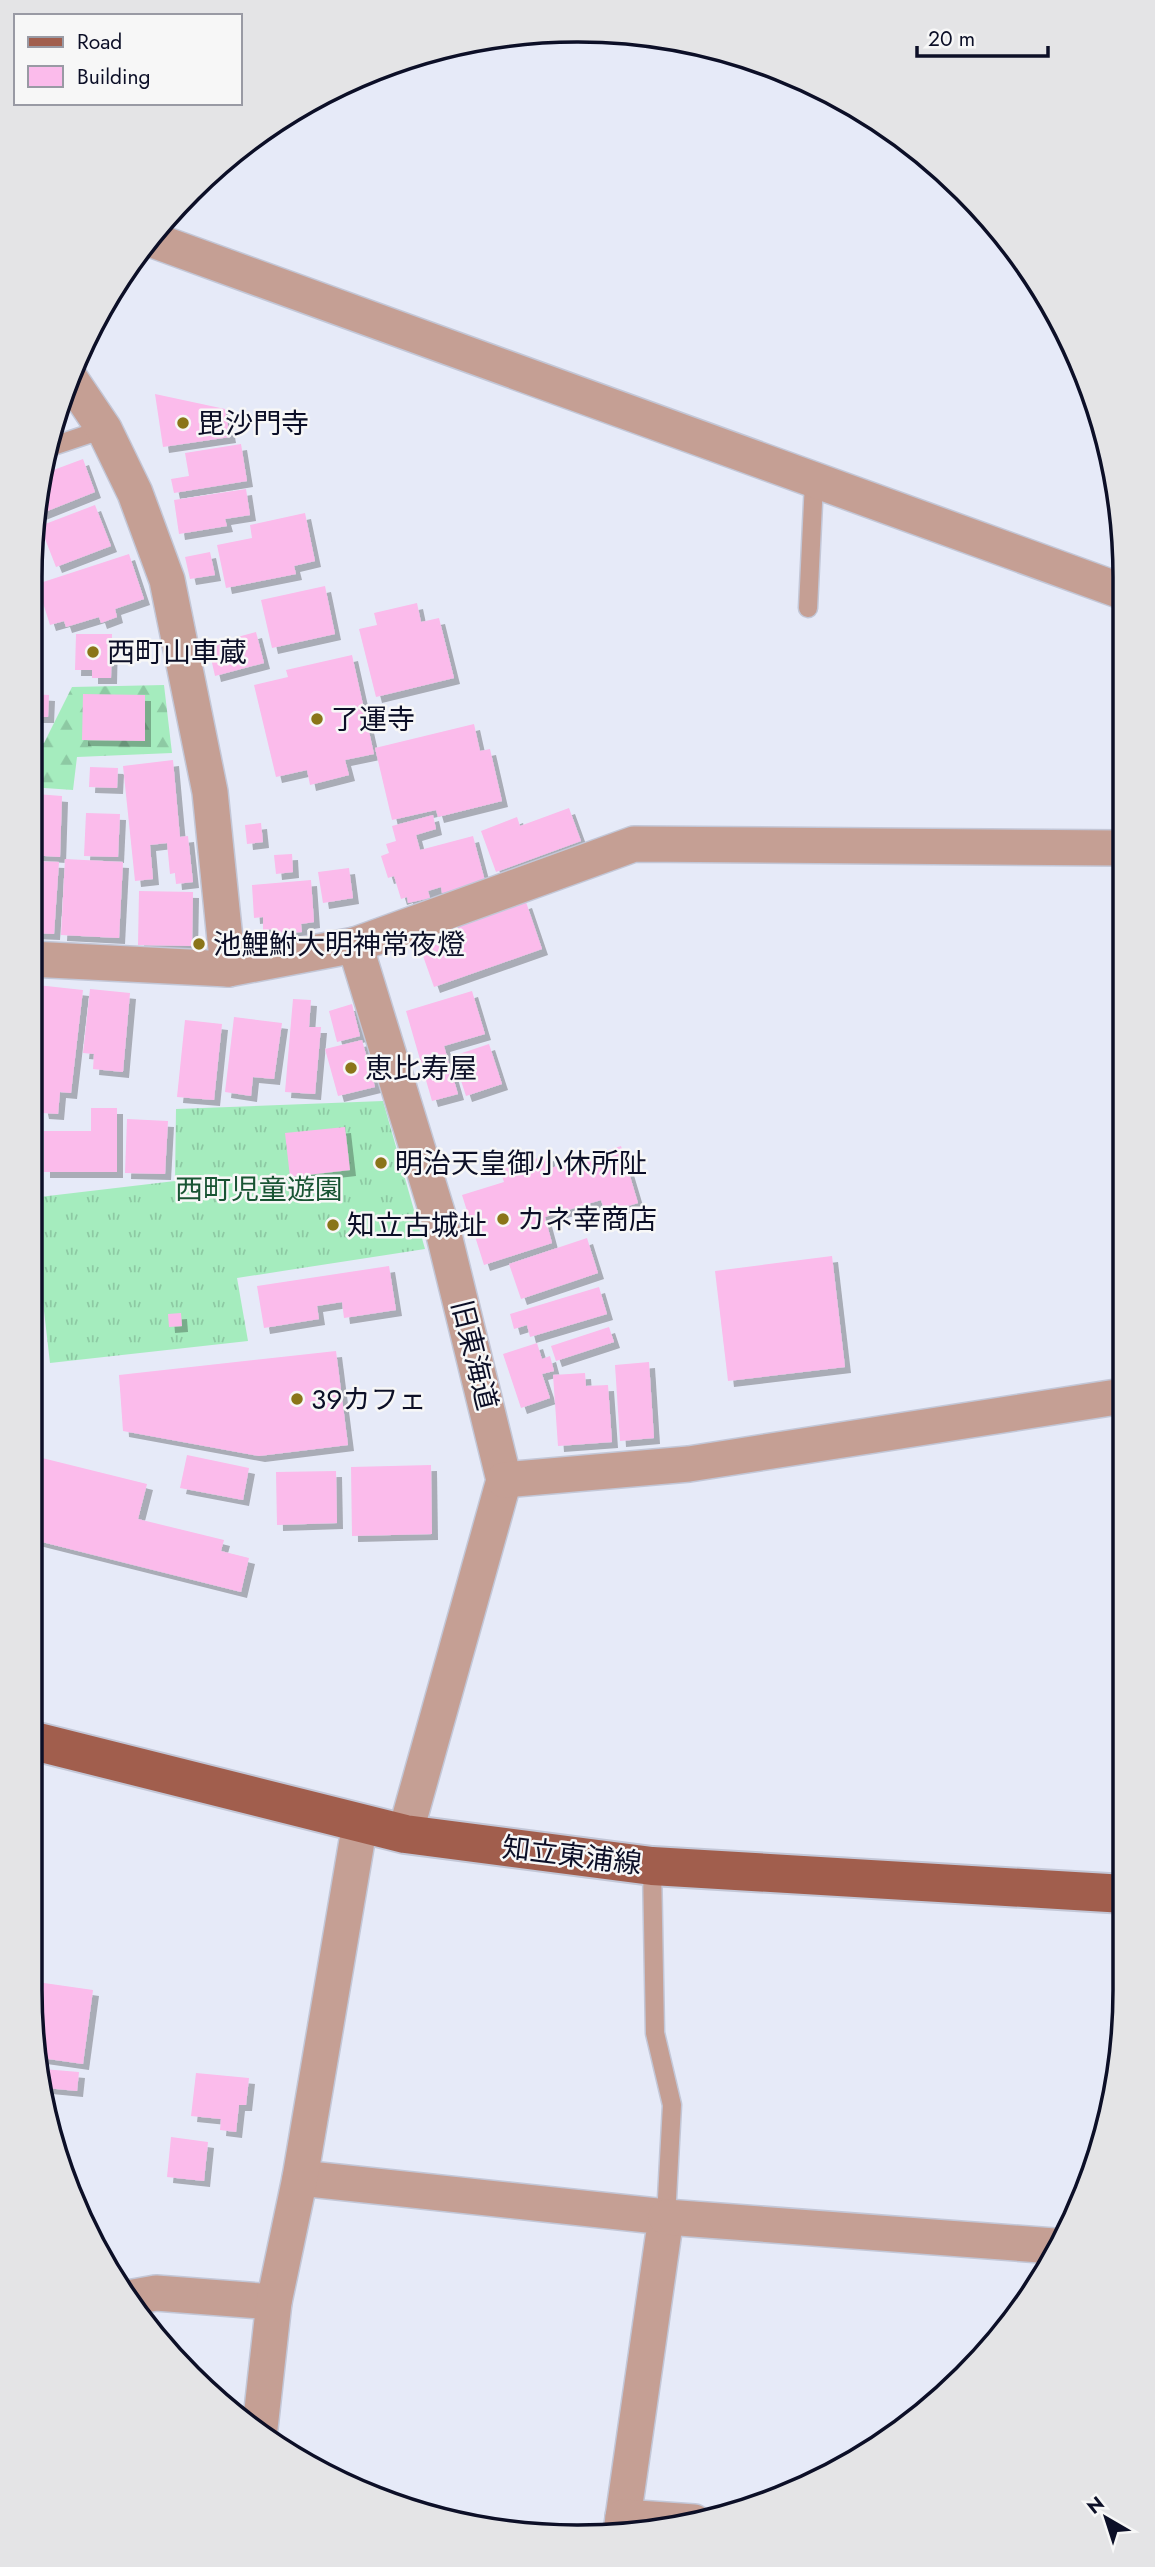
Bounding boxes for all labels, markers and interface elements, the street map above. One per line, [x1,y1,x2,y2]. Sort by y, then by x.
legend [14,14,242,105]
scale bar [917,14,1048,58]
text: 20 m [928,24,975,54]
text: Road [77,27,122,57]
text: Building [77,62,150,92]
place label: 毘沙門寺 [197,403,309,444]
marker: 毘沙門寺 [175,415,191,431]
place label: 西町山車蔵 [107,632,247,673]
marker: 西町山車蔵 [85,644,101,660]
place label: 了運寺 [331,699,415,740]
marker: 了運寺 [309,711,325,727]
place label: 池鯉鮒大明神常夜燈 [213,924,465,965]
marker: 池鯉鮒大明神常夜燈 [191,936,207,952]
place label: 恵比寿屋 [365,1048,477,1089]
marker: 恵比寿屋 [343,1060,359,1076]
place label: 明治天皇御小休所阯 [395,1143,647,1184]
marker: 明治天皇御小休所阯 [373,1155,389,1171]
park label: 西町児童遊園 [175,1169,343,1210]
place label: カネ幸商店 [517,1199,657,1240]
place label: 知立古城址 [347,1205,487,1246]
marker: カネ幸商店 [495,1211,511,1227]
marker: 知立古城址 [325,1217,341,1233]
street label: 旧東海道 [441,1296,508,1414]
place label: 39カフェ [311,1379,426,1420]
marker: 39カフェ [289,1391,305,1407]
street label: 知立東浦線 [500,1827,644,1884]
north arrow [1071,2483,1141,2553]
text: N [1081,2490,1110,2520]

